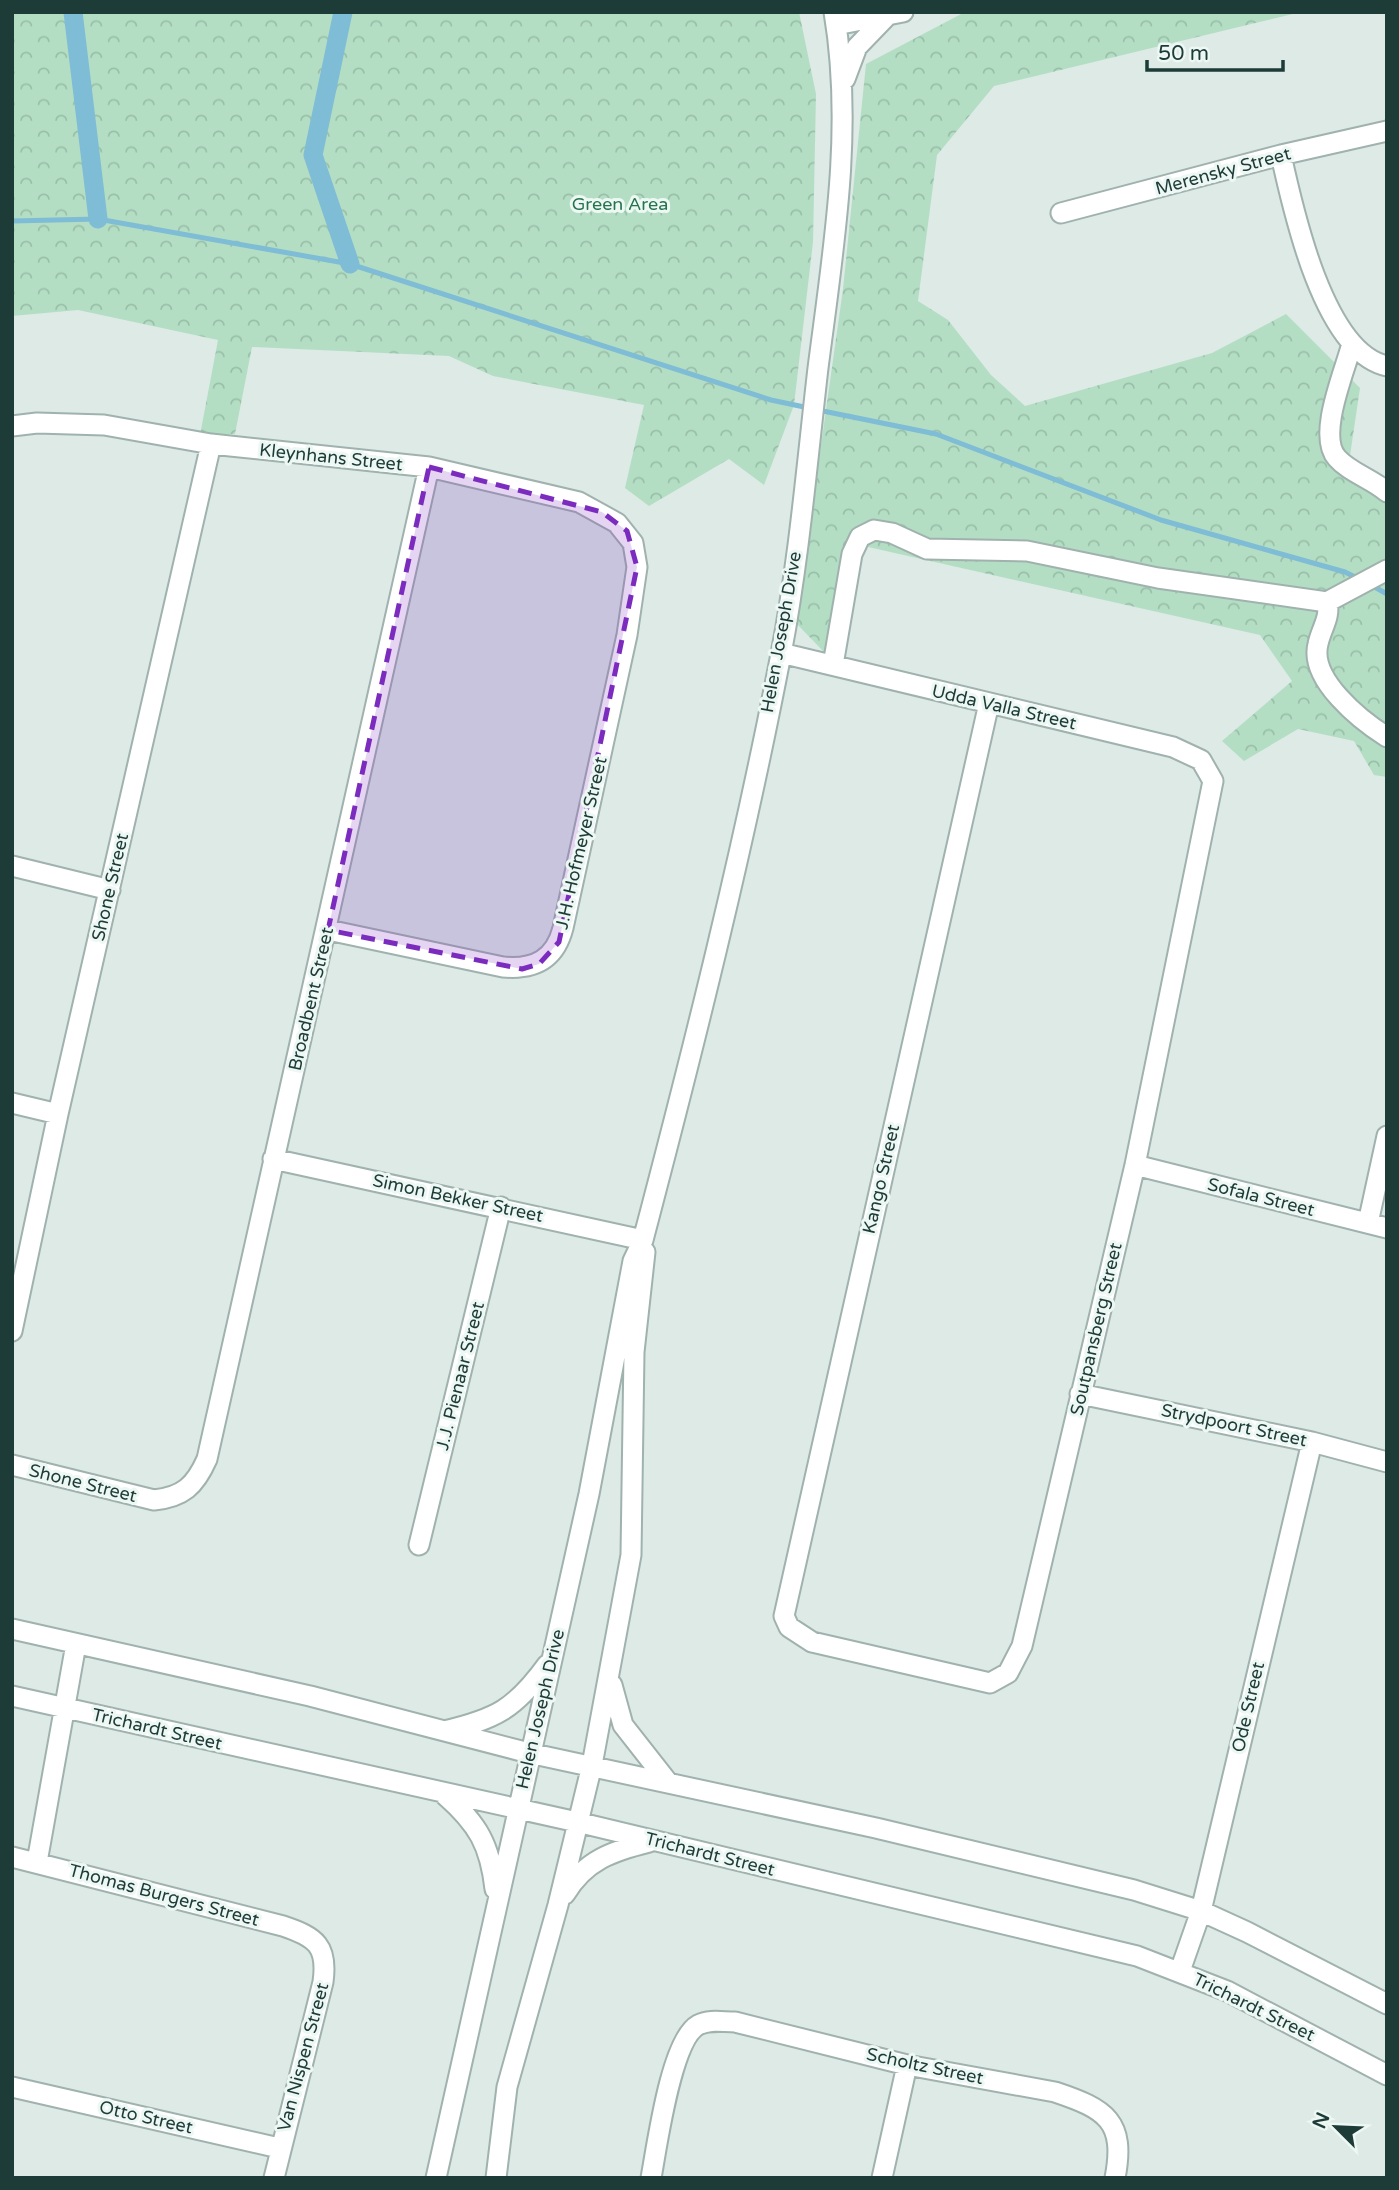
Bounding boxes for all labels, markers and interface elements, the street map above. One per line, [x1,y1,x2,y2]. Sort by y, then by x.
scale bar [1147,28,1284,72]
text: 50 m [1158,41,1209,66]
street label: Merensky Street [1153,142,1293,200]
park label: Green Area [572,193,668,215]
street label: Kleynhans Street [258,439,404,475]
street label: Helen Joseph Drive [756,550,806,714]
street label: Udda Valla Street [930,680,1079,734]
street label: J.H. Hofmeyer Street [550,754,612,931]
street label: Shone Street [87,831,133,943]
street label: Broadbent Street [284,925,338,1073]
street label: Kango Street [858,1122,904,1236]
street label: Simon Bekker Street [371,1169,545,1227]
street label: Sofala Street [1205,1173,1317,1221]
street label: Soutpansberg Street [1065,1240,1127,1418]
street label: J.J. Pienaar Street [431,1299,489,1453]
street label: Strydpoort Street [1159,1399,1309,1451]
street label: Shone Street [27,1459,139,1507]
street label: Helen Joseph Drive [511,1627,569,1791]
street label: Ode Street [1227,1660,1269,1754]
street label: Trichardt Street [90,1703,224,1755]
street label: Trichardt Street [643,1827,777,1881]
street label: Thomas Burgers Street [67,1859,262,1931]
street label: Trichardt Street [1189,1968,1319,2046]
street label: Van Nispen Street [273,1980,333,2134]
street label: Scholtz Street [864,2043,986,2089]
north arrow [1301,2092,1371,2162]
street label: Otto Street [97,2096,195,2138]
text: N [1308,2109,1335,2132]

